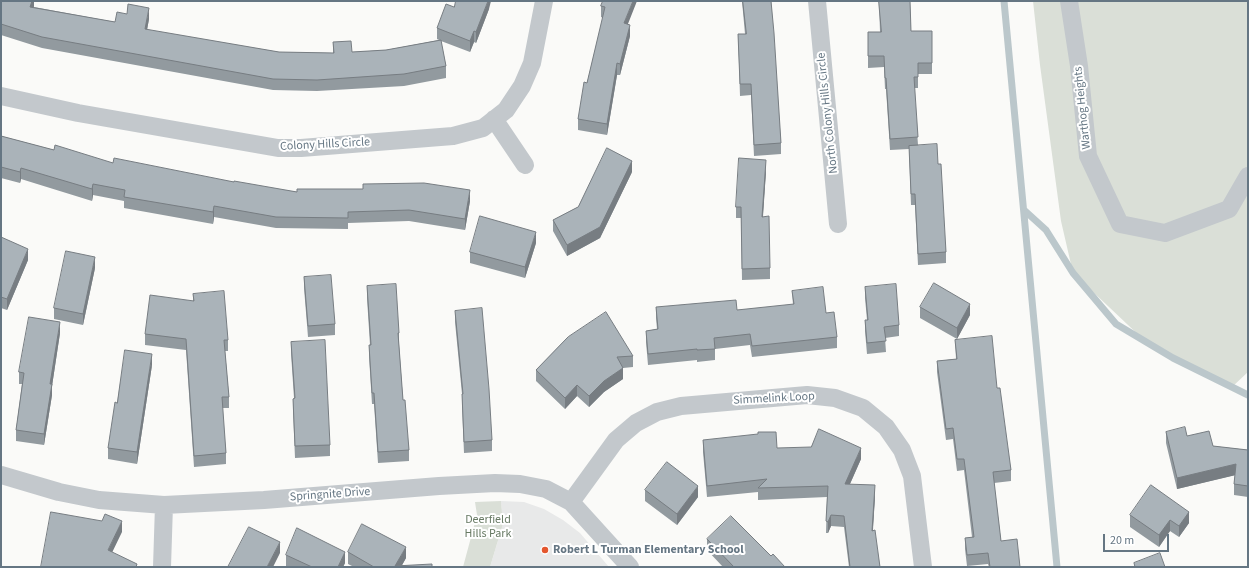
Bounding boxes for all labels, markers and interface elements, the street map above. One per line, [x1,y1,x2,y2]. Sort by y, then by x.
street label: North Colony Hills Circle [814,52,842,174]
street label: Warthog Heights [1071,66,1095,150]
street label: Colony Hills Circle [280,135,370,155]
street label: Simmelink Loop [733,390,815,408]
street label: Springnite Drive [289,485,371,505]
park label: Deerfield Hills Park [465,513,511,541]
scale bar [1105,526,1171,552]
text: 20 m [1110,532,1134,549]
place label: Robert L Turman Elementary School [553,543,744,557]
marker: Robert L Turman Elementary School [540,545,550,555]

